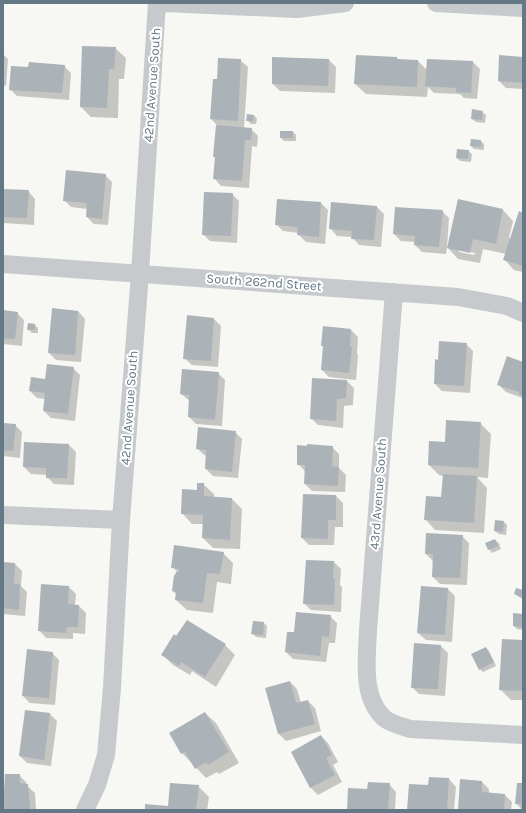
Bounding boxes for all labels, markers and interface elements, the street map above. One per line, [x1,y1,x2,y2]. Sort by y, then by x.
street label: 42nd Avenue South [141,27,163,143]
street label: South 262nd Street [206,270,322,294]
street label: 42nd Avenue South [118,350,140,466]
street label: 43rd Avenue South [367,438,389,550]

